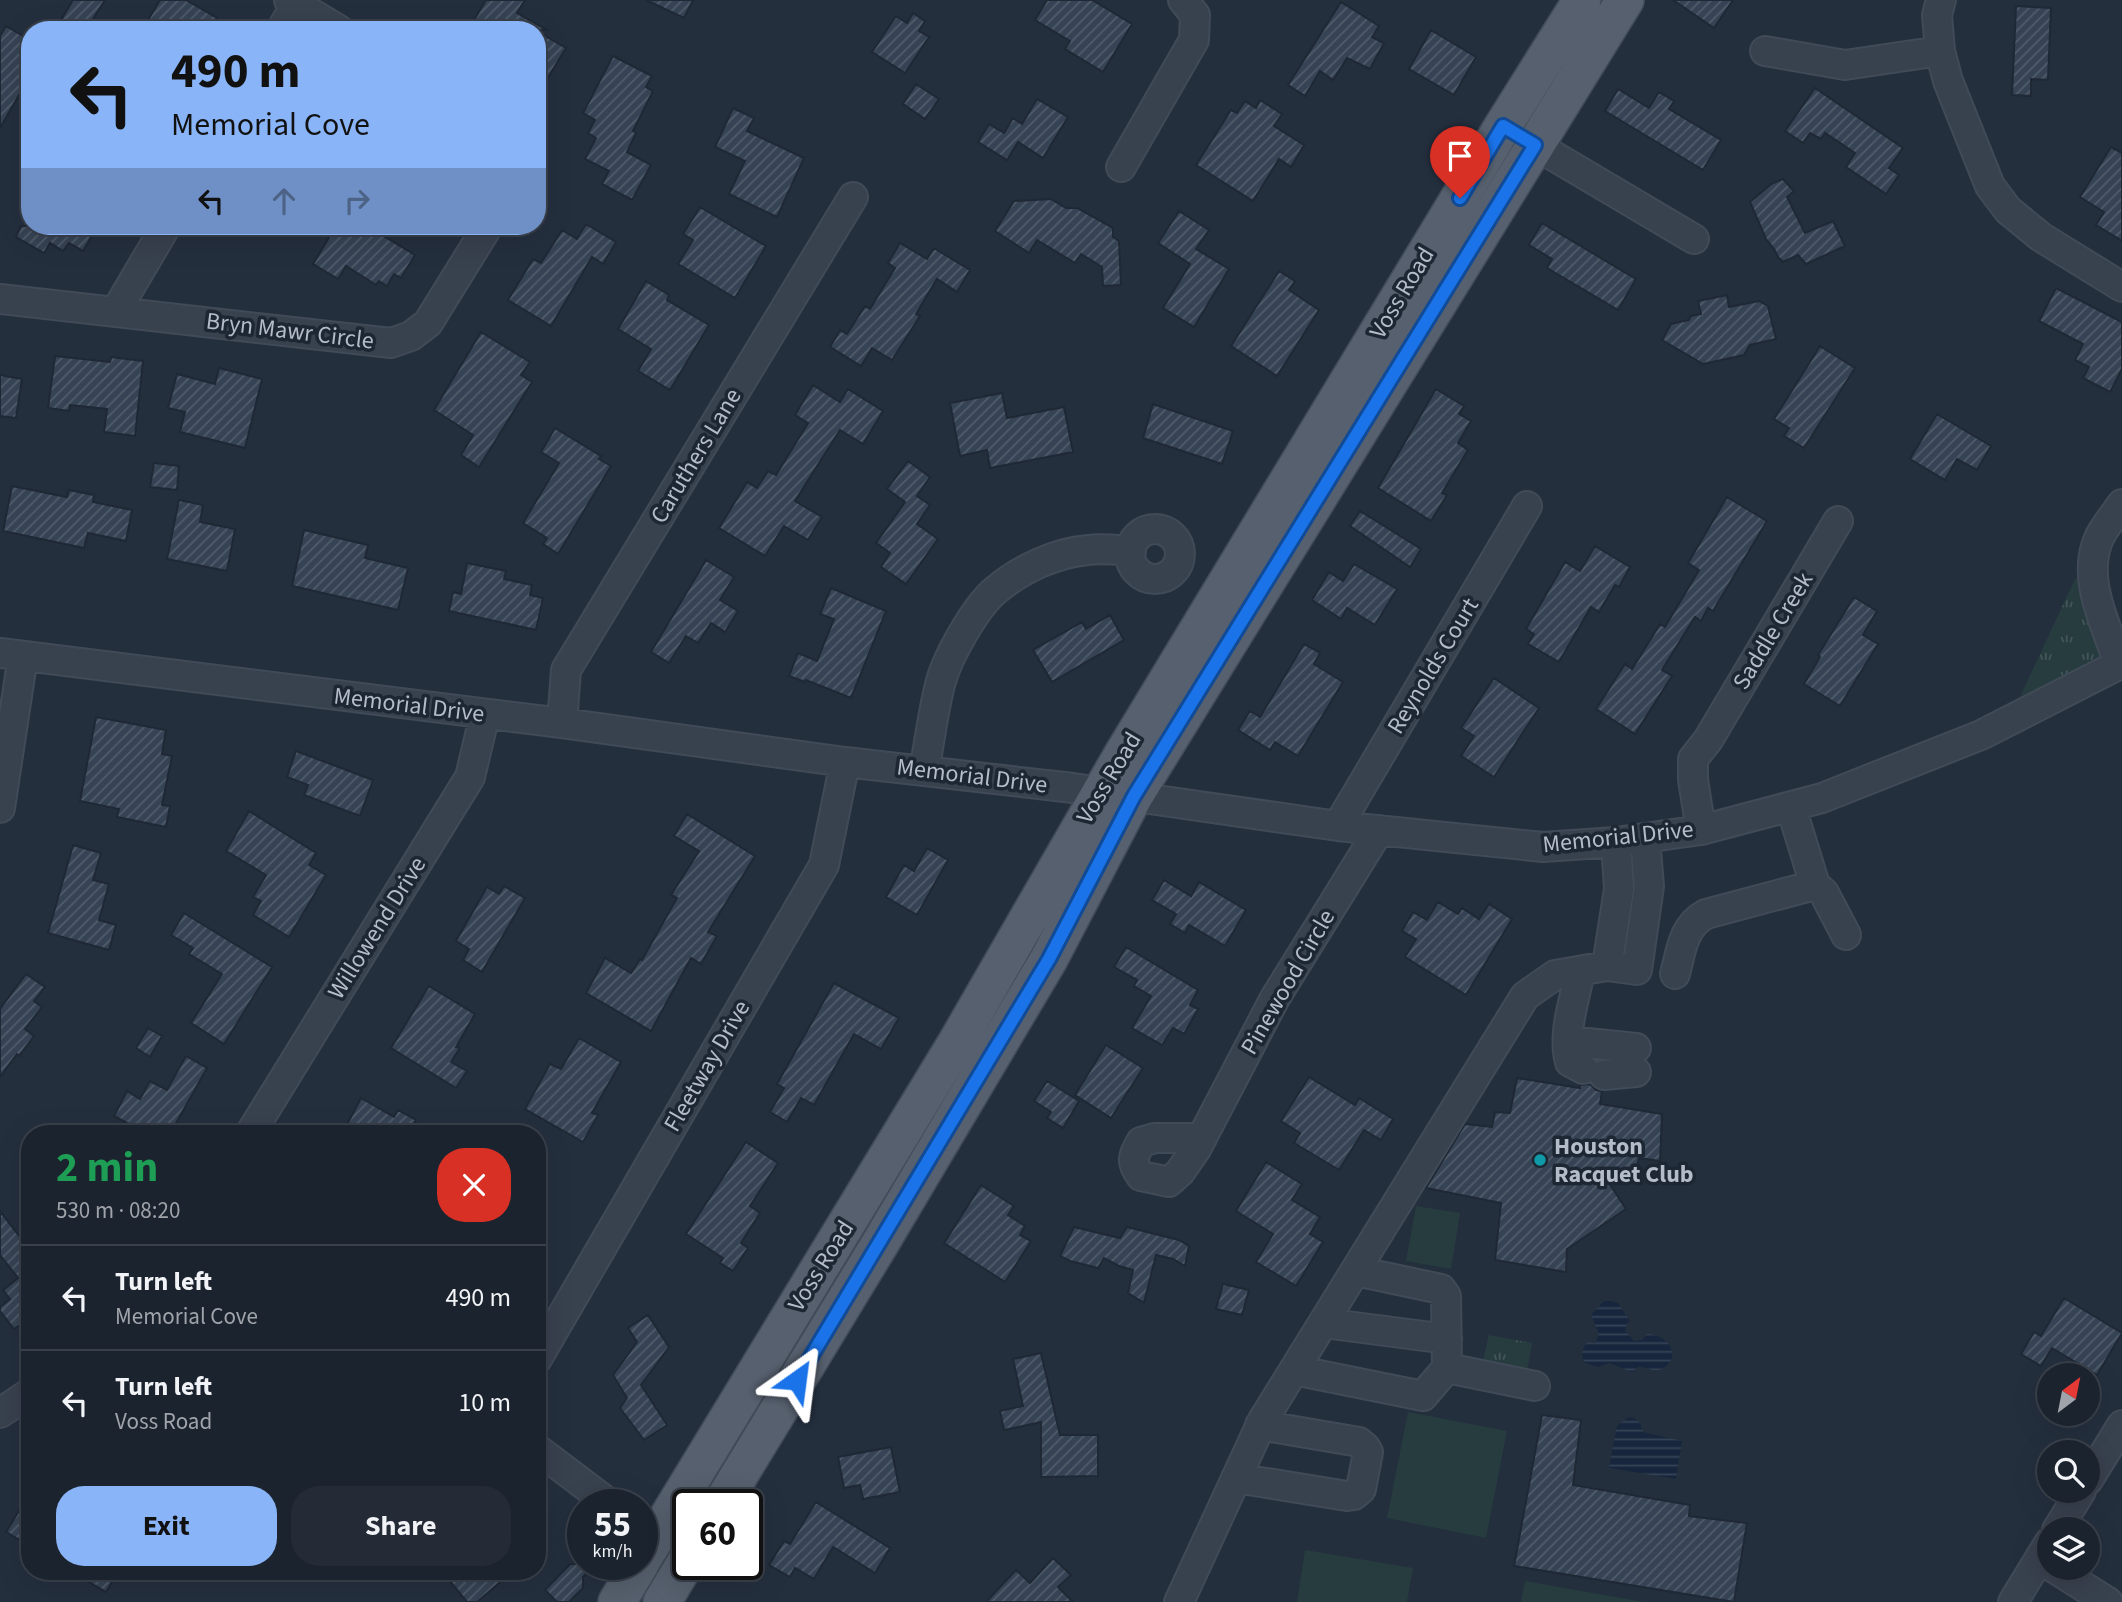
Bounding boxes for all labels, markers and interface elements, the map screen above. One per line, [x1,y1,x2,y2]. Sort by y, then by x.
text: 490 m [171,37,300,107]
icon: left [56,49,147,140]
text: Memorial Cove [171,102,370,148]
pin [1430,126,1490,198]
icon: arrive [1441,137,1479,175]
icon: left [192,182,230,220]
icon: ahead [265,182,303,220]
icon: right [338,182,376,220]
street label: Voss Road [1361,241,1443,345]
street label: Bryn Mawr Circle [204,303,376,359]
street label: Caruthers Lane [642,382,750,530]
street label: Saddle Creek [1724,565,1822,697]
street label: Reynolds Court [1379,591,1487,741]
street label: Memorial Drive [332,678,486,732]
street label: Voss Road [1068,726,1150,830]
street label: Memorial Drive [895,749,1049,803]
street label: Memorial Drive [1541,812,1695,862]
street label: Willowend Drive [319,850,435,1006]
street label: Pinewood Circle [1232,903,1344,1061]
street label: Fleetway Drive [655,994,759,1138]
place label: Houston Racquet Club [1554,1129,1694,1192]
text: 2 min [56,1138,158,1198]
button: close [437,1148,511,1222]
marker: Houston Racquet Club [1532,1152,1548,1168]
text: 530 m · 08:20 [56,1194,180,1227]
street label: Voss Road [779,1214,863,1318]
text: Turn left [115,1263,212,1300]
icon: left [56,1279,94,1317]
text: 490 m [445,1279,511,1316]
text: Memorial Cove [115,1300,258,1333]
position arrow [760,1343,834,1417]
north arrow [2037,1363,2100,1426]
map controls [2037,1363,2100,1580]
text: Turn left [115,1368,212,1405]
icon: left [56,1384,94,1422]
text: 10 m [458,1384,511,1421]
text: Voss Road [115,1405,212,1438]
button: search [2037,1440,2100,1503]
button: Exit [56,1486,277,1566]
button: Share [291,1486,511,1566]
speed limit sign: 60 [672,1489,763,1580]
text: 55 [594,1500,631,1550]
button: layers [2037,1517,2100,1580]
text: km/h [593,1539,632,1564]

